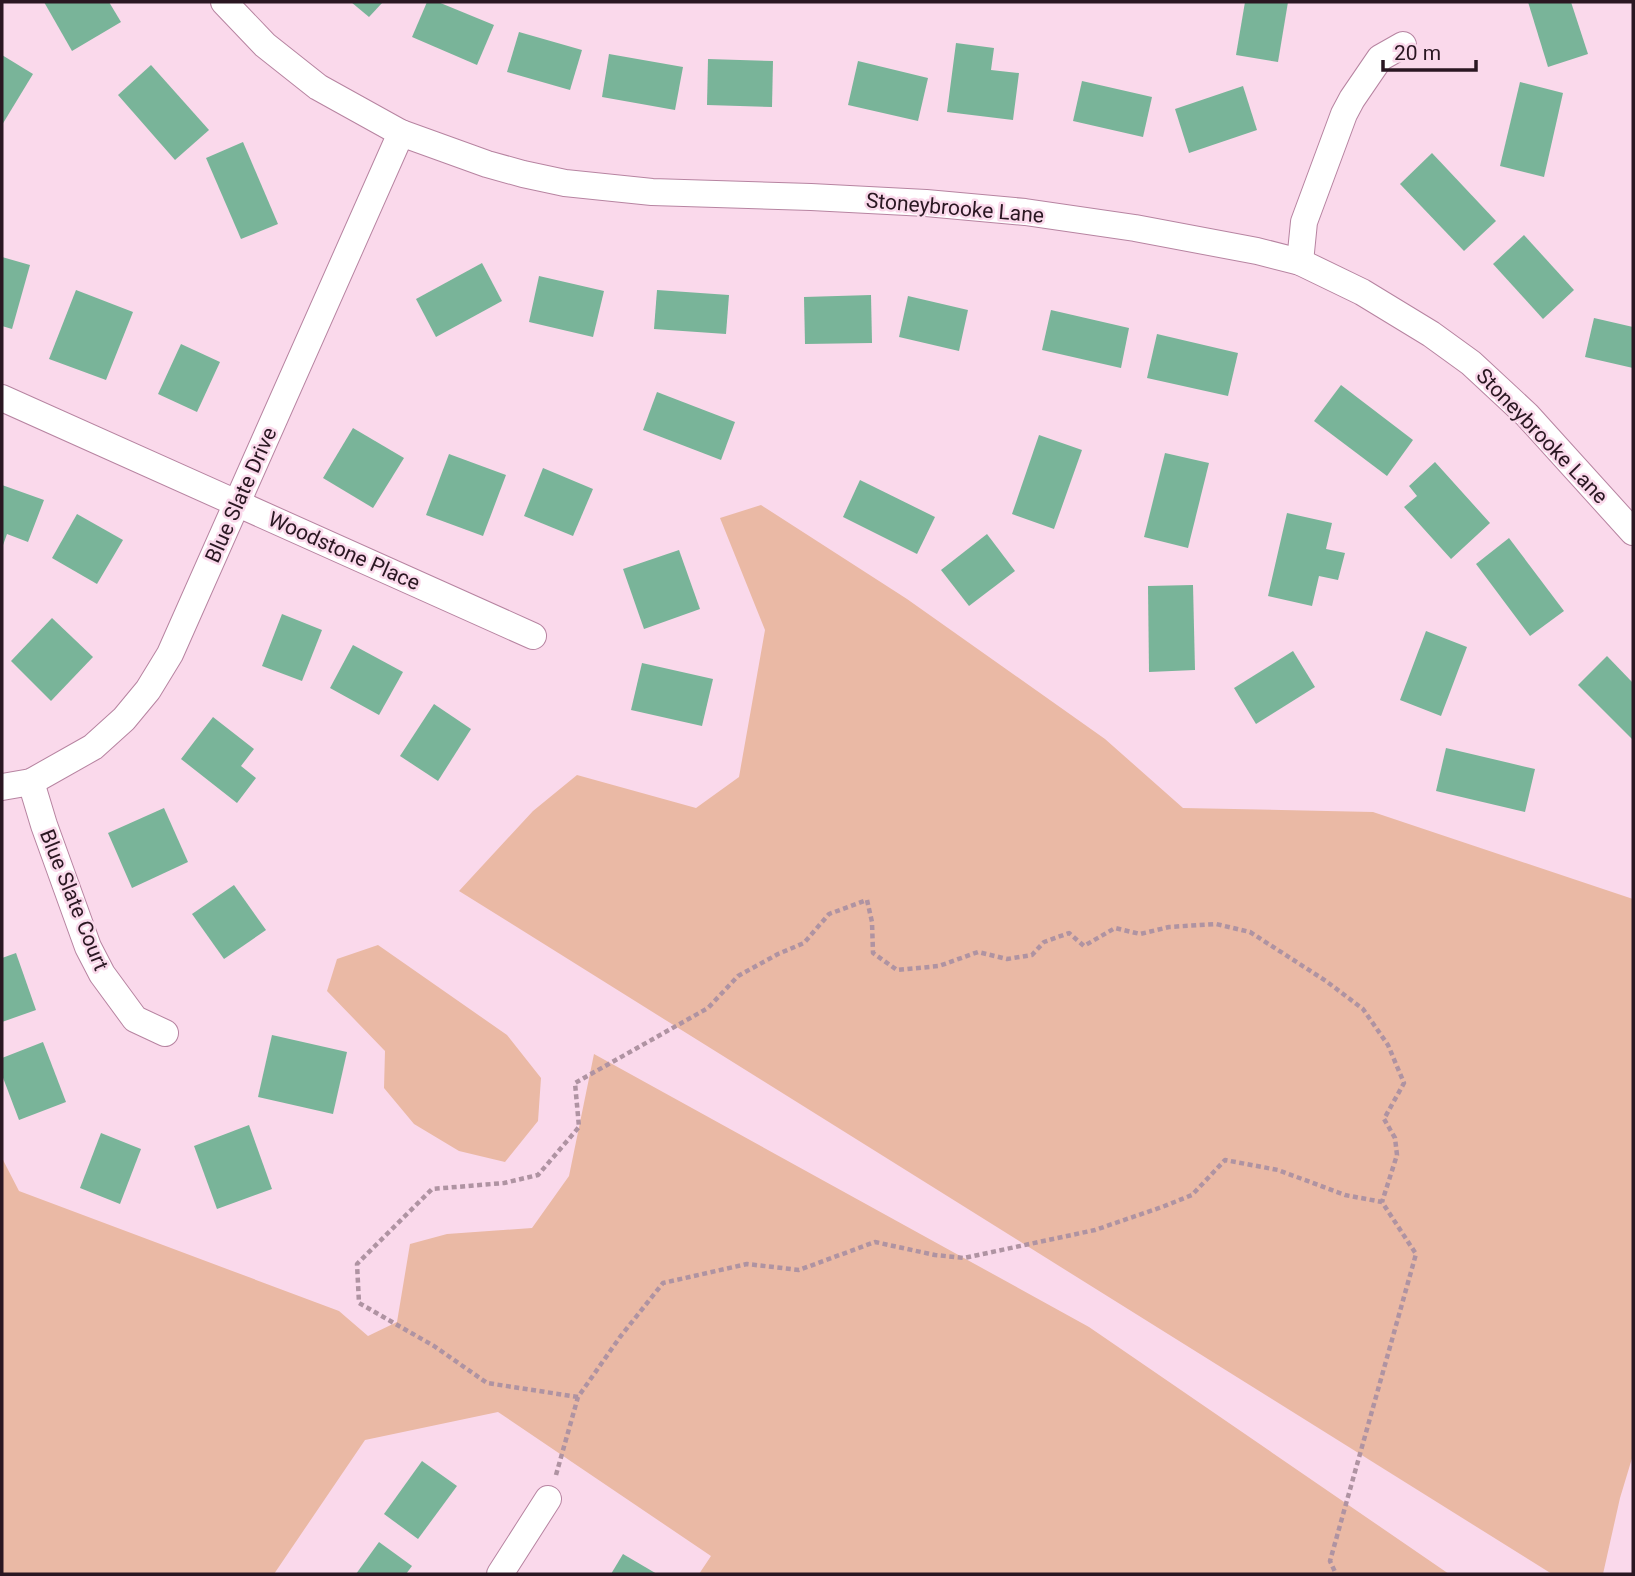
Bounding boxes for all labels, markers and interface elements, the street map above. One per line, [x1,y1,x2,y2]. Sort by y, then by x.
scale bar [1383,28,1476,72]
text: 20 m [1394,41,1441,65]
street label: Stoneybrooke Lane [865,188,1045,228]
street label: Stoneybrooke Lane [1471,363,1613,509]
street label: Blue Slate Drive [200,424,282,566]
street label: Woodstone Place [264,507,424,595]
street label: Blue Slate Court [35,826,113,974]

